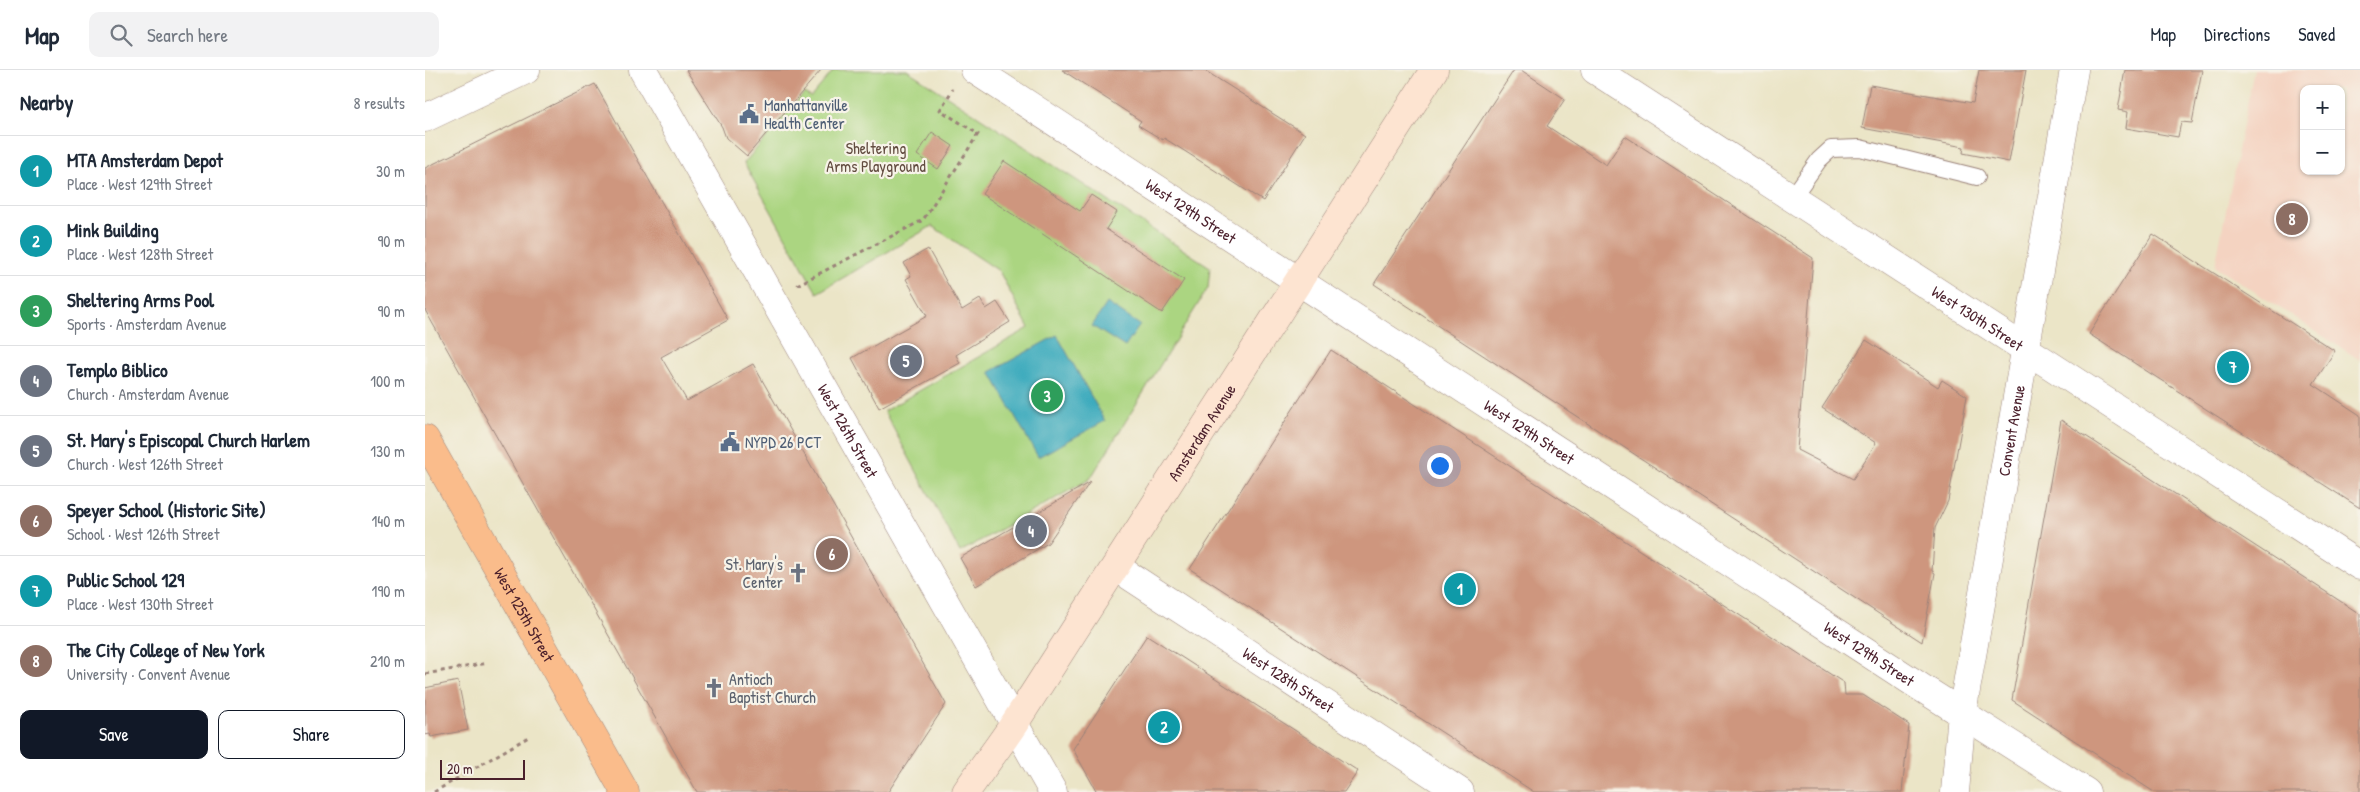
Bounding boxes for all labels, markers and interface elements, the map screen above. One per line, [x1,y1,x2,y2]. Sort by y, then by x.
search box [89,12,439,57]
text: Map [25,19,59,51]
icon: search [107,21,135,49]
text: Search here [147,22,228,48]
text: Map [2151,22,2176,47]
text: Directions [2204,22,2270,47]
text: Saved [2298,22,2335,47]
map controls [2300,85,2345,175]
button: + [2300,85,2345,130]
text: Nearby [20,88,73,117]
text: 8 results [353,92,405,114]
place label: Manhattanville Health Center [764,94,848,134]
public building icon: Manhattanville Health Center [738,103,760,125]
button: − [2300,130,2345,175]
park label: Sheltering Arms Playground [826,137,926,177]
text: MTA Amsterdam Depot [67,147,223,173]
text: 1 [33,160,39,182]
text: 30 m [376,160,405,182]
text: Place · West 129th Street [67,173,212,195]
street label: West 129th Street [1141,173,1241,249]
pin: 8 [2276,200,2308,238]
text: Mink Building [67,217,159,243]
text: 2 [32,230,40,252]
text: 90 m [377,230,405,252]
text: Place · West 128th Street [67,243,213,265]
street label: West 130th Street [1928,280,2028,356]
text: Sheltering Arms Pool [67,287,214,313]
text: 3 [32,300,40,322]
text: 90 m [377,300,405,322]
text: Sports · Amsterdam Avenue [67,313,227,335]
pin: 5 [890,342,922,380]
pin: 7 [2217,348,2249,386]
text: Templo Biblico [67,357,168,383]
text: 4 [33,370,39,392]
text: 100 m [370,370,405,392]
pin: 3 [1031,377,1063,415]
street label: Amsterdam Avenue [1163,379,1241,485]
street label: West 126th Street [813,380,884,482]
text: Church · Amsterdam Avenue [67,383,229,405]
street label: Convent Avenue [1992,383,2030,478]
street label: West 129th Street [1480,394,1579,470]
text: St. Mary's Episcopal Church Harlem [67,427,310,453]
public building icon: NYPD 26 PCT [719,431,741,453]
place label: NYPD 26 PCT [745,431,822,453]
text: 5 [33,440,39,462]
text: 130 m [370,440,405,462]
text: Church · West 126th Street [67,453,223,475]
your location [1427,453,1453,479]
text: Speyer School (Historic Site) [67,497,266,523]
text: 6 [33,510,39,532]
text: 140 m [371,510,405,532]
pin: 4 [1015,512,1047,550]
text: School · West 126th Street [67,523,219,545]
pin: 6 [816,535,848,573]
place label: St. Mary's Center [726,553,783,593]
church icon: St. Mary's Center [787,562,809,584]
street label: West 125th Street [489,564,560,666]
text: Public School 129 [67,567,184,593]
pin: 1 [1444,570,1476,608]
text: 7 [32,580,40,602]
text: 190 m [372,580,405,602]
text: Place · West 130th Street [67,593,213,615]
street label: West 129th Street [1820,616,1919,692]
text: The City College of New York [67,637,265,663]
street label: West 128th Street [1238,642,1339,718]
text: 8 [33,650,39,672]
text: 210 m [370,650,405,672]
text: University · Convent Avenue [67,663,230,685]
place label: Antioch Baptist Church [729,668,816,708]
church icon: Antioch Baptist Church [703,677,725,699]
pin: 2 [1148,708,1180,746]
button: Save [20,710,208,759]
button: Share [218,710,405,759]
scale bar [440,757,525,780]
text: 20 m [447,759,473,778]

